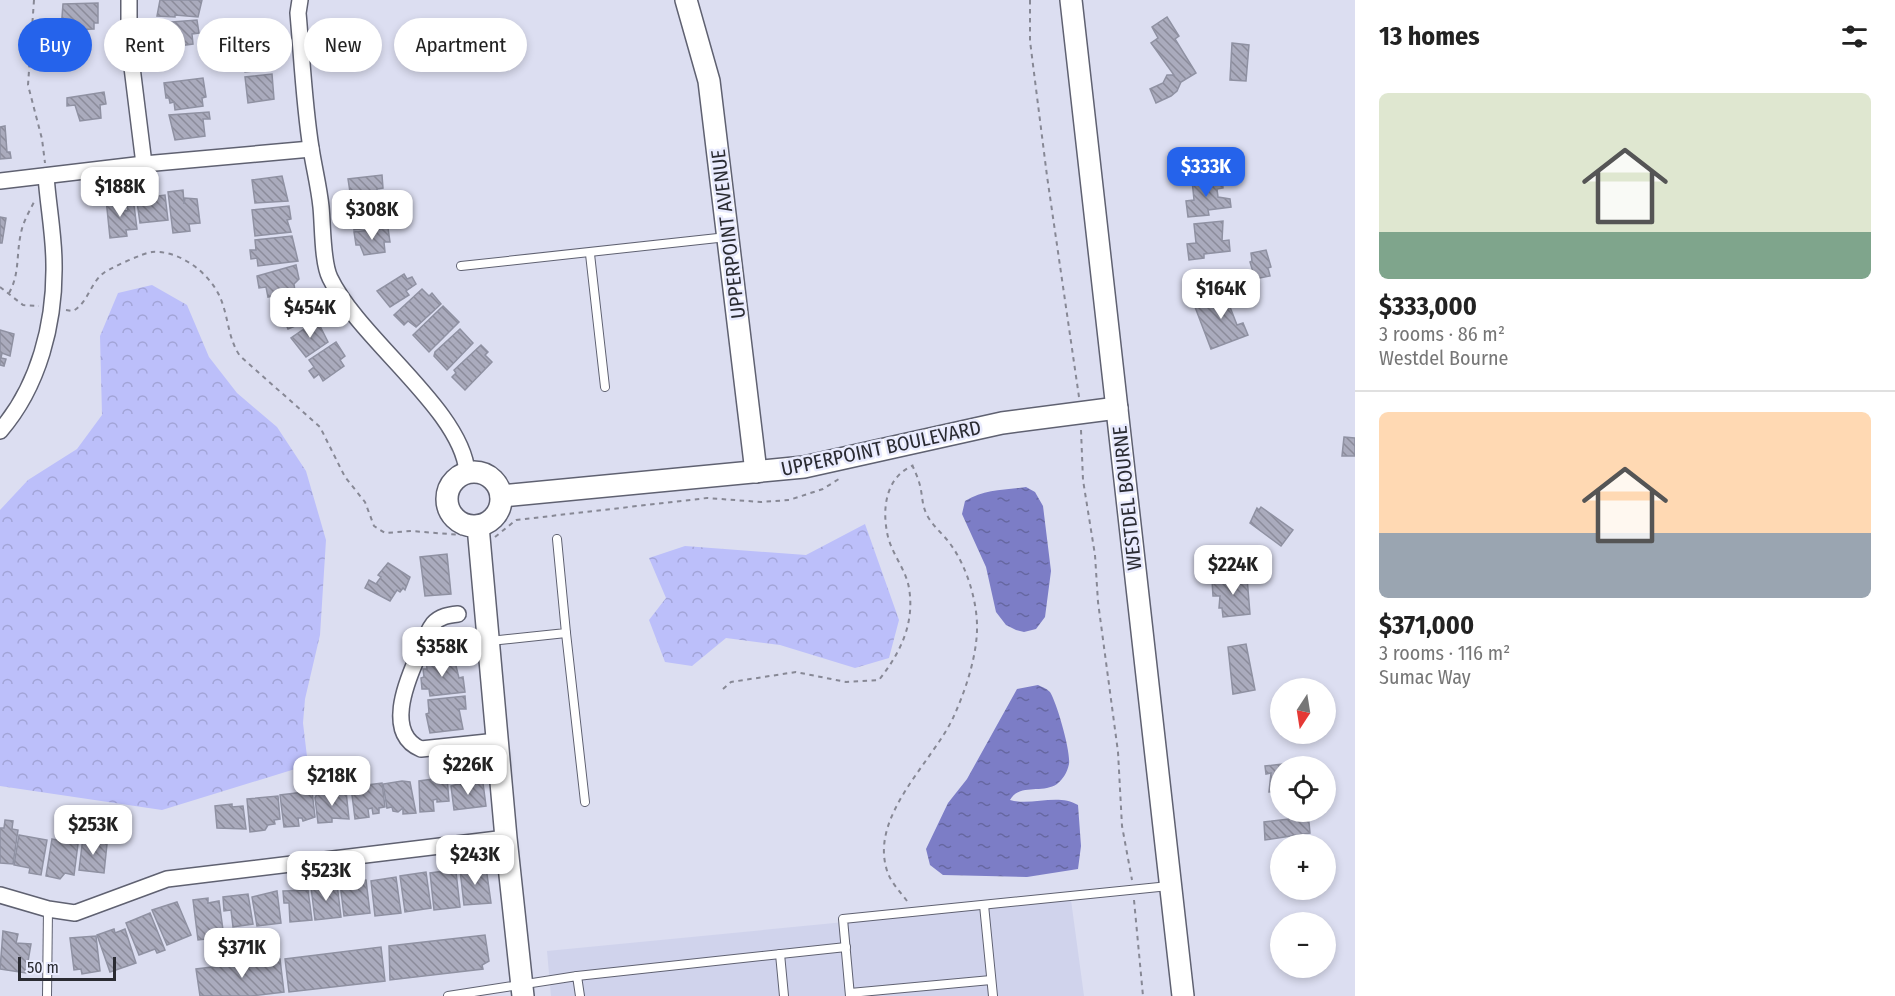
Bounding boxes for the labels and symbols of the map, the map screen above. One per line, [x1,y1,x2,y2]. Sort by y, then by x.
pin: $333K [1164,147,1248,198]
street label: UPPERPOINT AVENUE [706,148,750,320]
pin: $188K [78,167,162,218]
pin: $308K [330,190,414,241]
pin: $164K [1179,269,1263,320]
pin: $454K [268,288,352,339]
street label: UPPERPOINT BOULEVARD [779,415,983,481]
street label: WESTDEL BOURNE [1107,425,1147,571]
pin: $224K [1191,545,1275,596]
pin: $358K [400,627,484,678]
north arrow [1270,678,1336,744]
pin: $226K [426,745,510,796]
pin: $218K [290,756,374,807]
pin: $253K [51,805,135,856]
pin: $243K [433,835,517,886]
pin: $523K [284,851,368,902]
pin: $371K [200,928,284,979]
scale bar [18,954,116,982]

